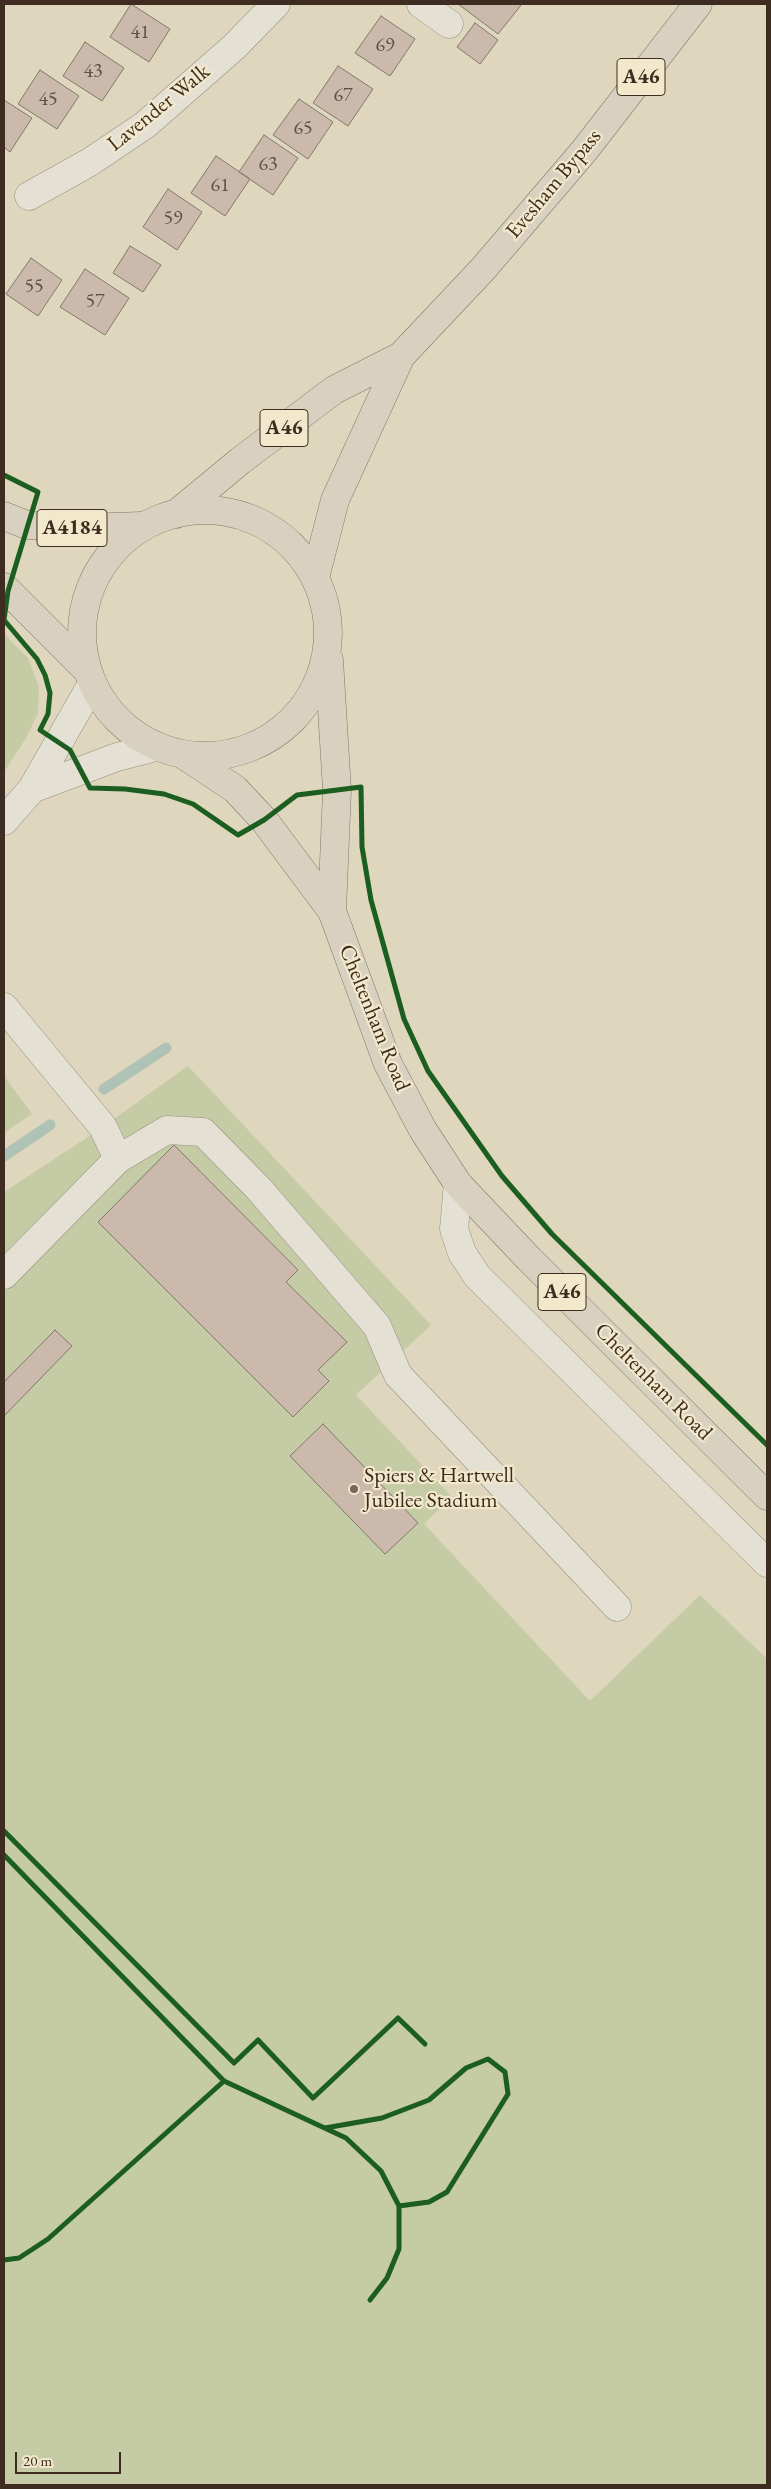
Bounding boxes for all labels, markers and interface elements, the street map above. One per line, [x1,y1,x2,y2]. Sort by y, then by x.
house number: 41 [130,21,150,45]
house number: 69 [375,34,395,58]
road number: A46 [617,58,665,96]
street label: Lavender Walk [102,59,216,157]
house number: 43 [83,60,103,84]
house number: 67 [333,84,353,108]
house number: 45 [38,88,58,112]
house number: 65 [293,117,313,141]
street label: Evesham Bypass [501,124,607,244]
house number: 63 [258,153,278,177]
house number: 61 [210,174,230,198]
house number: 59 [163,207,183,231]
house number: 55 [24,275,44,299]
house number: 57 [85,290,105,314]
road number: A46 [260,409,308,446]
road number: A4184 [37,509,107,546]
street label: Cheltenham Road [333,941,415,1095]
road number: A46 [538,1274,586,1310]
street label: Cheltenham Road [589,1318,717,1446]
place label: Spiers & Hartwell Jubilee Stadium [364,1463,514,1514]
marker: Spiers & Hartwell Jubilee Stadium [348,1483,360,1495]
scale bar [18,2442,124,2474]
text: 20 m [23,2451,52,2470]

